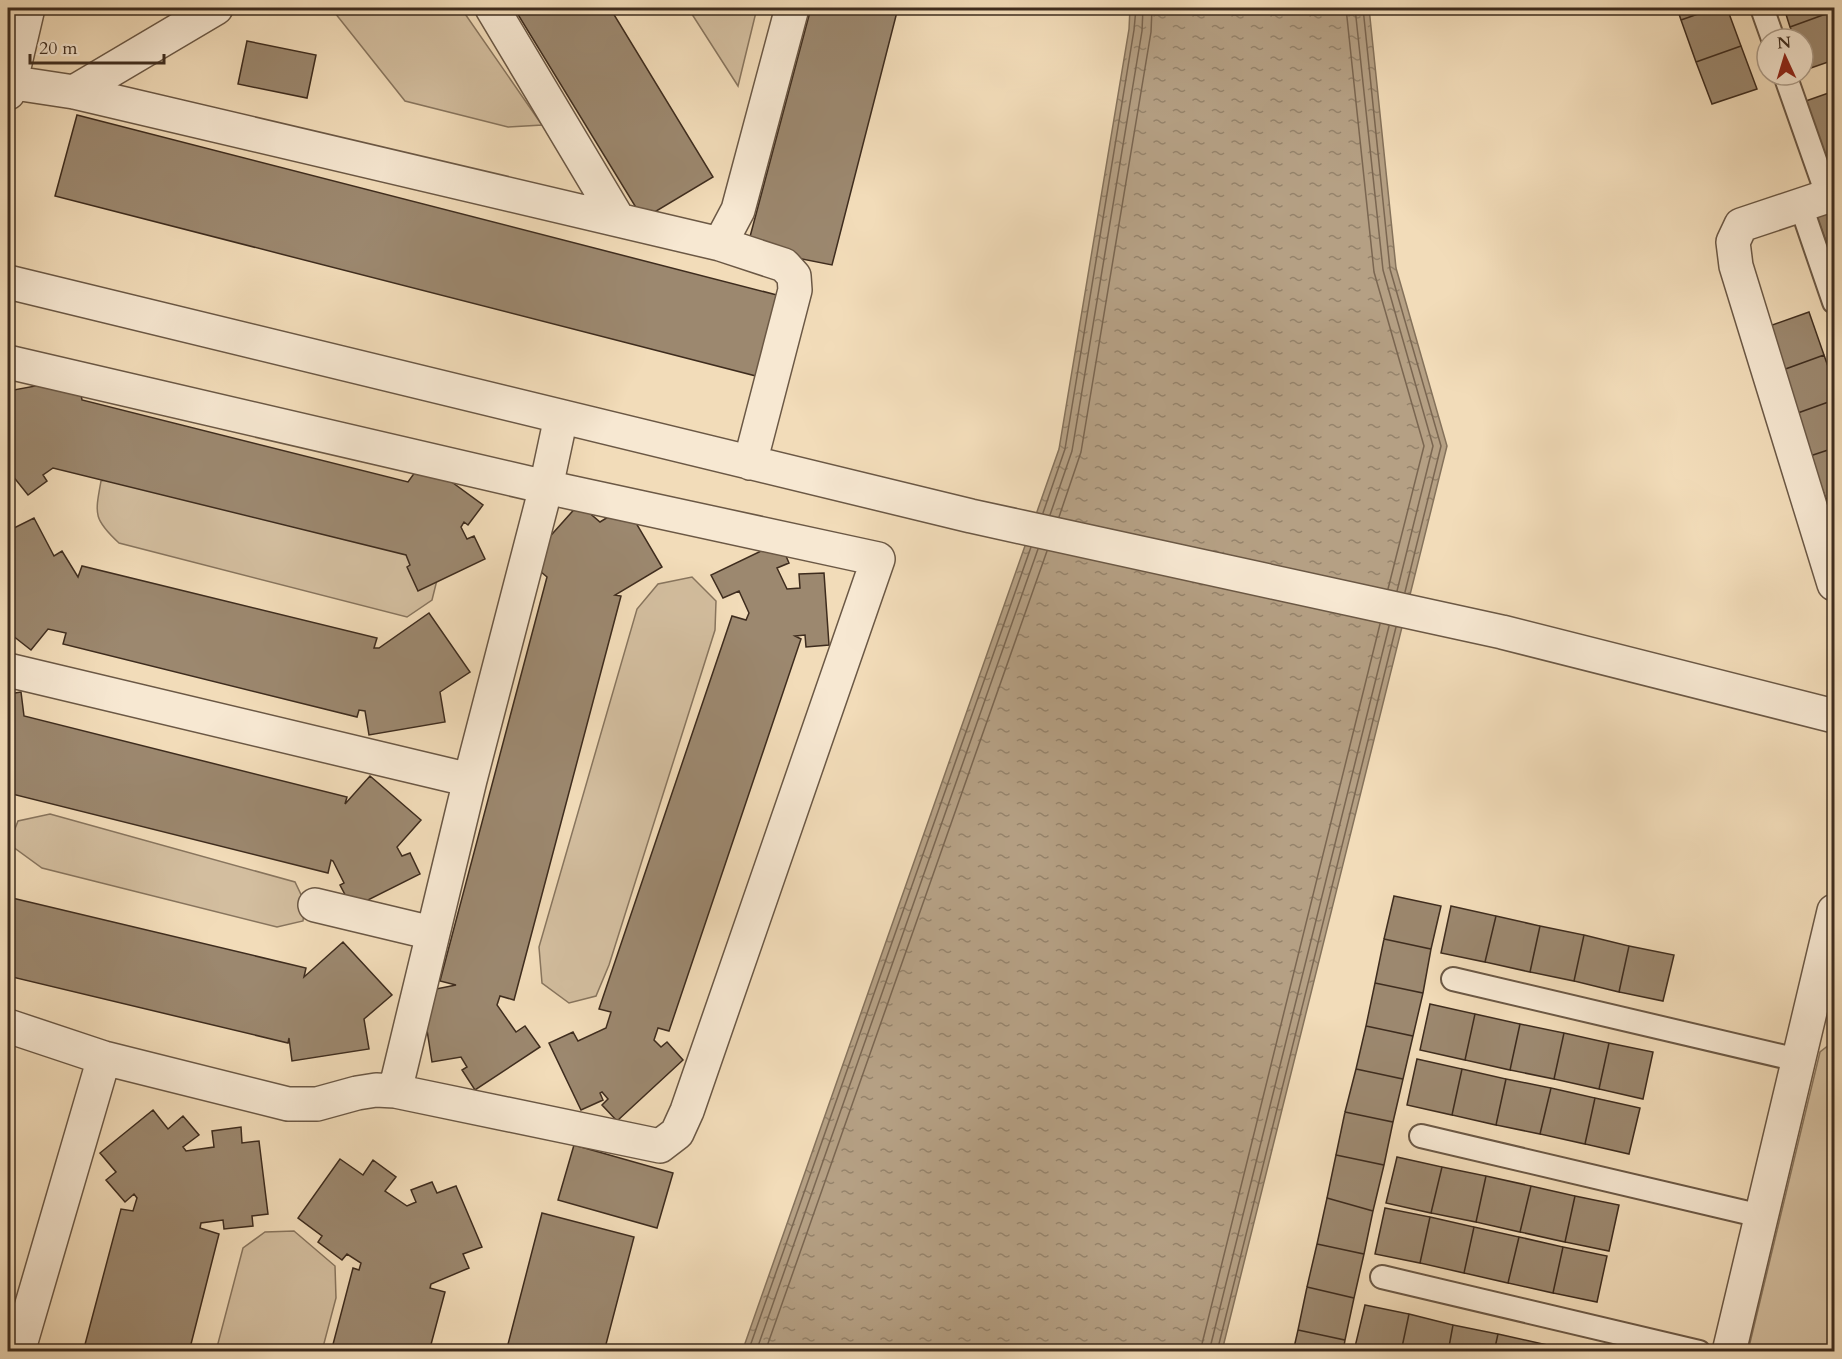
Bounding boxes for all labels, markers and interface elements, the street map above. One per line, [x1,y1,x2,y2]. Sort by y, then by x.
scale bar [30,27,164,65]
north arrow [1755,27,1815,87]
text: N [1776,32,1792,54]
text: 20 m [39,36,78,61]

